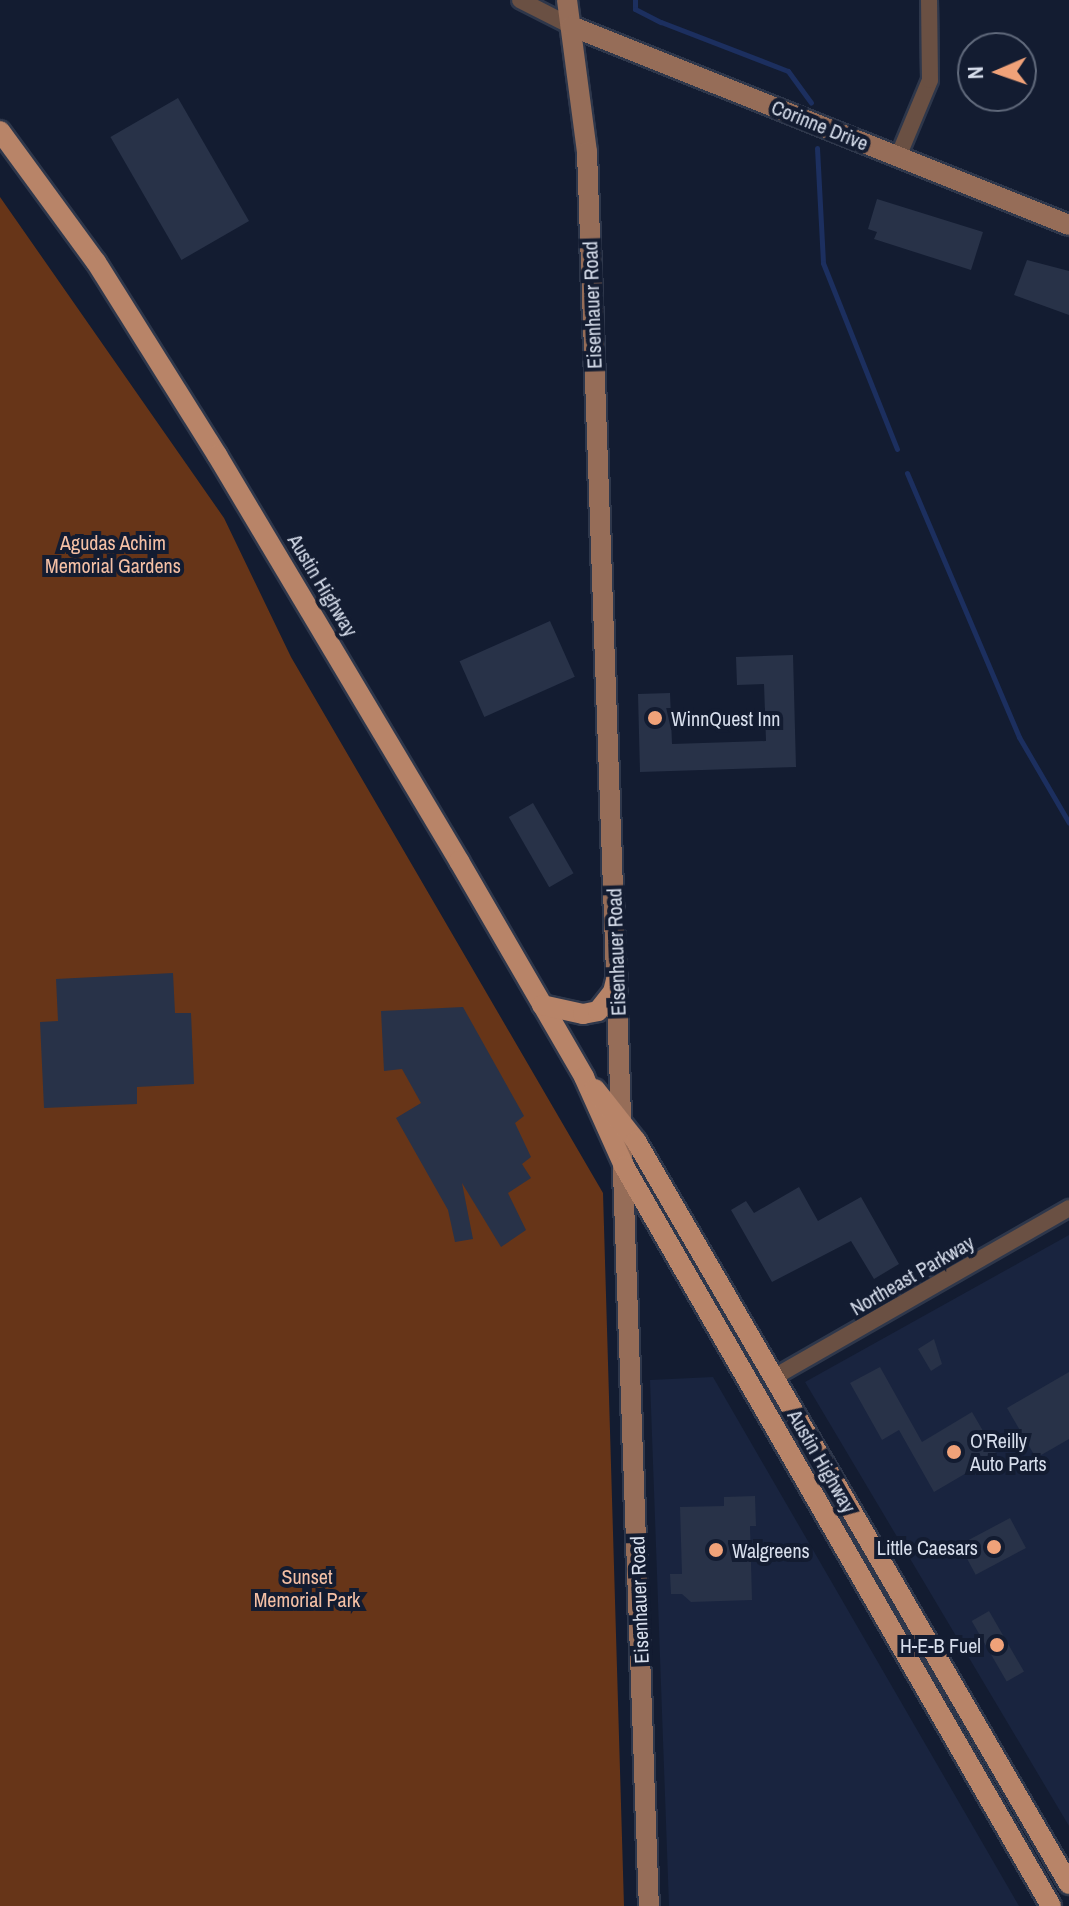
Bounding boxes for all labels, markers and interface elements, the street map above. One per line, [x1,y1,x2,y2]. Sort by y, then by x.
north arrow [957,32,1037,112]
text: N [960,66,990,80]
street label: Corinne Drive [768,95,872,155]
street label: Eisenhauer Road [578,241,606,369]
street label: Austin Highway [283,530,363,640]
park label: Agudas Achim Memorial Gardens [45,531,181,578]
place label: WinnQuest Inn [671,706,780,730]
marker: WinnQuest Inn [646,709,664,727]
street label: Eisenhauer Road [602,888,630,1016]
street label: Northeast Parkway [846,1230,978,1320]
street label: Austin Highway [783,1405,861,1517]
place label: O'Reilly Auto Parts [970,1428,1047,1475]
marker: O'Reilly Auto Parts [945,1443,963,1461]
place label: Little Caesars [877,1535,978,1559]
street label: Eisenhauer Road [625,1536,653,1664]
place label: Walgreens [732,1538,810,1562]
marker: Little Caesars [985,1538,1003,1556]
marker: Walgreens [707,1541,725,1559]
park label: Sunset Memorial Park [254,1565,360,1612]
place label: H-E-B Fuel [900,1633,981,1657]
marker: H-E-B Fuel [988,1636,1006,1654]

